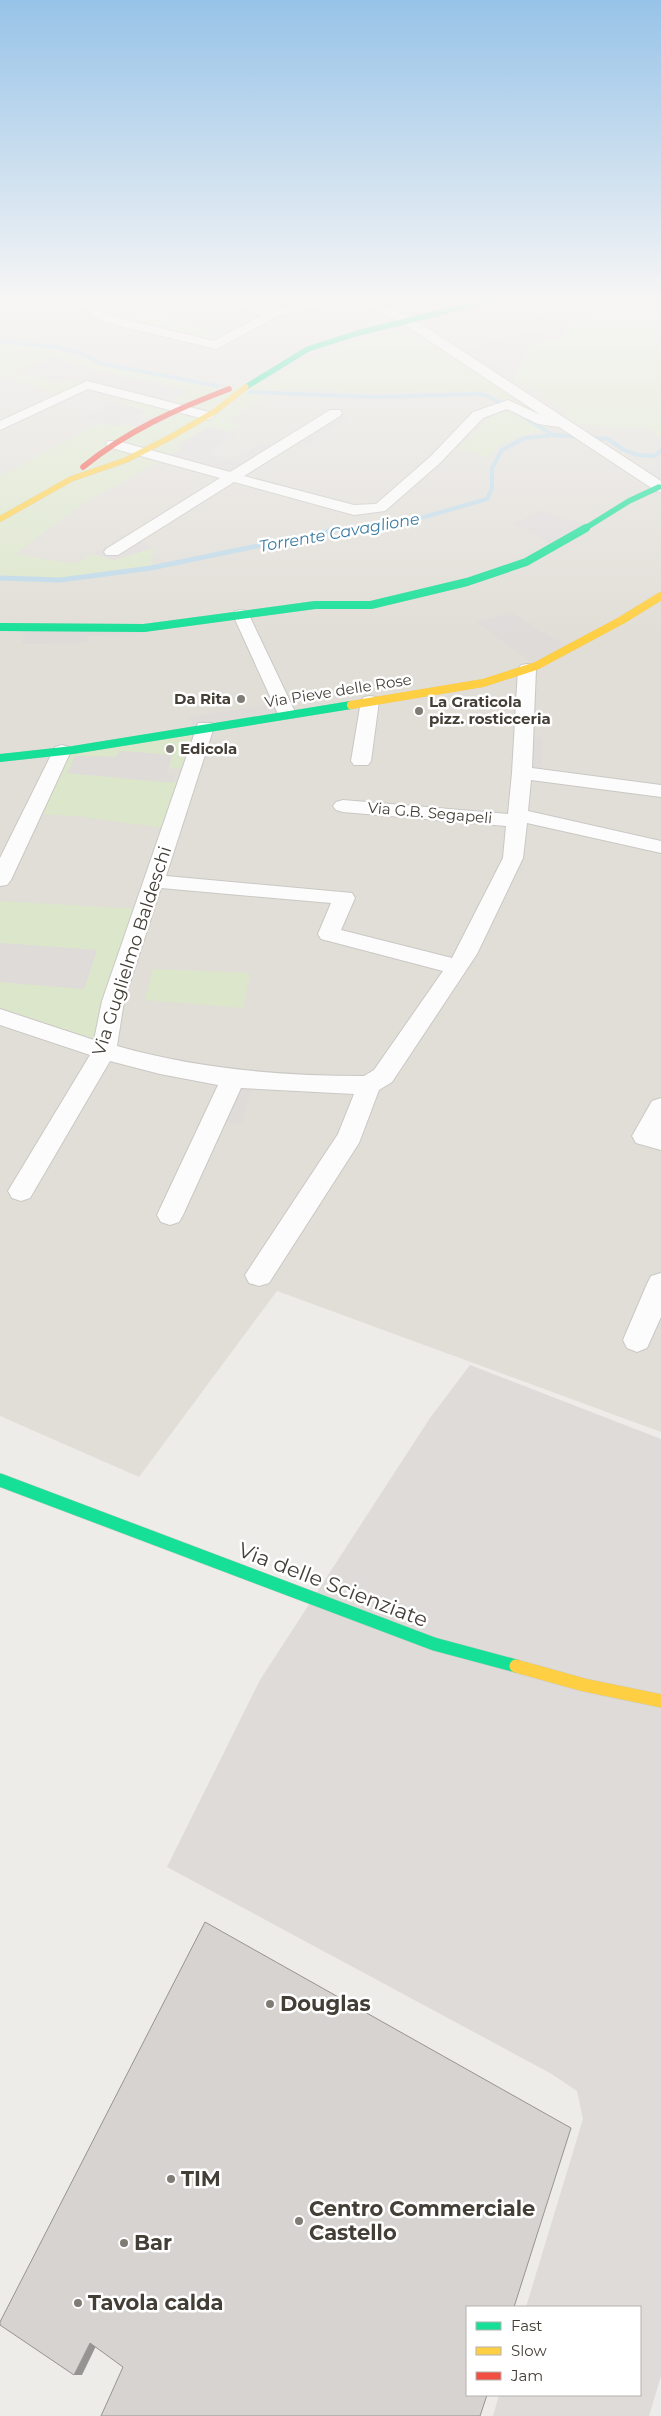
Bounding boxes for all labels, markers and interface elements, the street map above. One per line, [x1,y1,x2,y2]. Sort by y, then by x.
water label: Torrente Cavaglione [257,509,421,556]
street label: Via Pieve delle Rose [263,670,413,712]
place label: Da Rita [174,689,231,708]
place label: La Graticola pizz. rosticceria [429,692,551,728]
marker: Da Rita [235,693,247,705]
marker: La Graticola pizz. rosticceria [413,705,425,717]
place label: Edicola [180,739,237,758]
marker: Edicola [164,743,176,755]
street label: Via G.B. Segapeli [367,798,493,827]
street label: Via Guglielmo Baldeschi [88,843,176,1059]
street label: Via delle Scienziate [235,1537,431,1632]
place label: Douglas [280,1991,371,2016]
marker: Douglas [264,1998,276,2010]
place label: TIM [181,2166,221,2191]
marker: TIM [165,2173,177,2185]
place label: Centro Commerciale Castello [309,2196,535,2245]
marker: Centro Commerciale Castello [293,2215,305,2227]
place label: Bar [134,2230,172,2255]
marker: Bar [118,2237,130,2249]
place label: Tavola calda [88,2290,224,2315]
marker: Tavola calda [72,2297,84,2309]
legend [466,2306,641,2396]
text: Fast [511,2316,542,2335]
text: Slow [511,2341,547,2360]
text: Jam [510,2366,543,2385]

